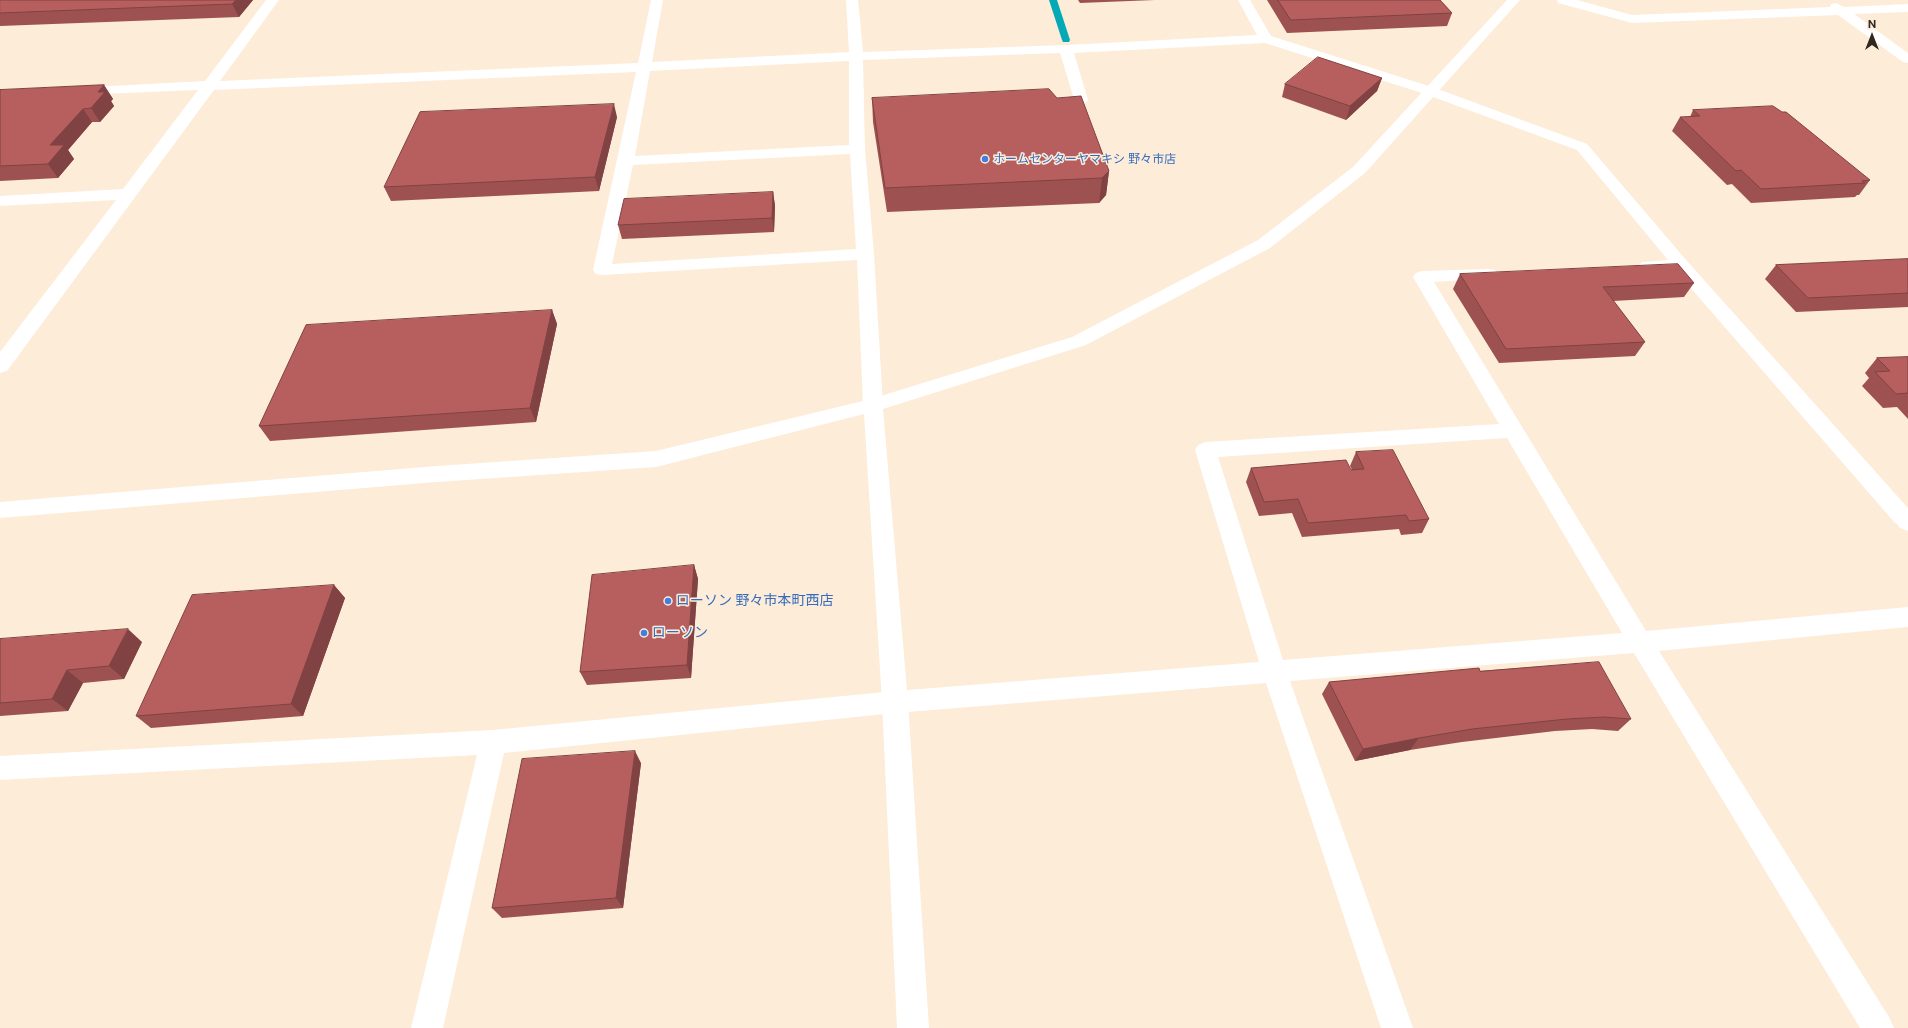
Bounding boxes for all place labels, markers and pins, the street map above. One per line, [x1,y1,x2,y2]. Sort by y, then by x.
place label: ホームセンターヤマキシ 野々市店 [993,152,1176,166]
marker: ホームセンターヤマキシ 野々市店 [980,154,990,164]
place label: ローソン 野々市本町西店 [676,593,833,609]
marker: ローソン 野々市本町西店 [663,596,673,606]
place label: ローソン [652,625,708,641]
marker: ローソン [639,628,649,638]

